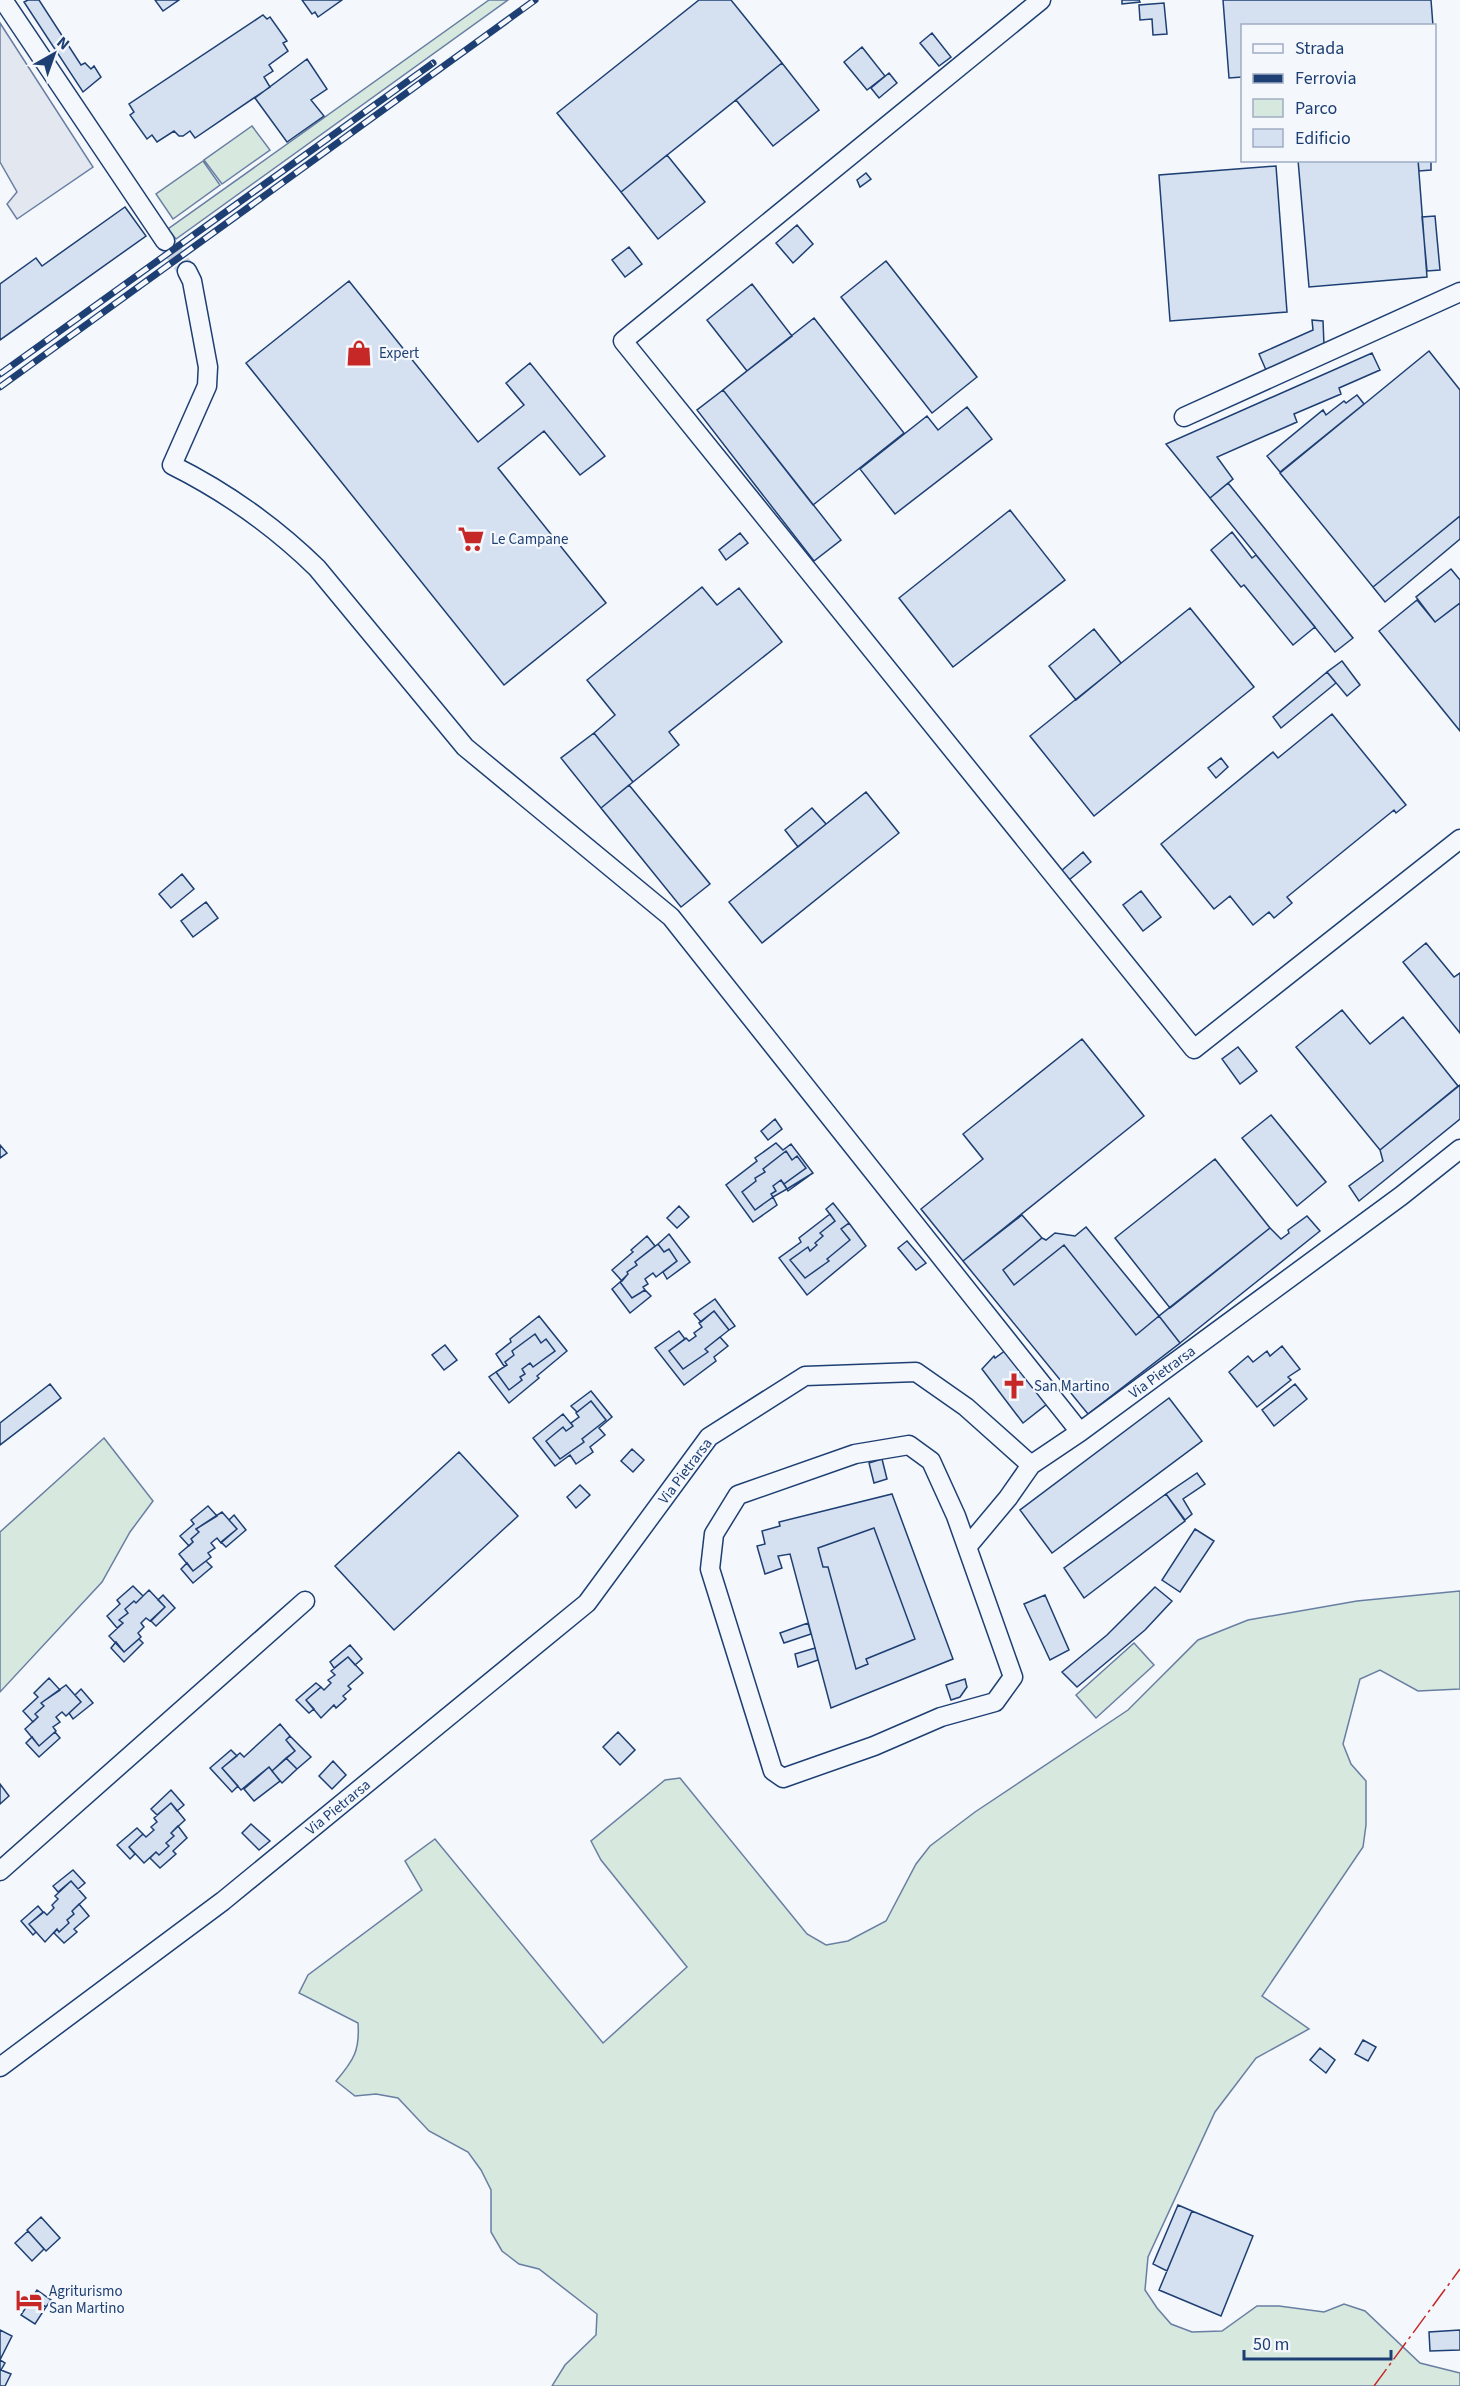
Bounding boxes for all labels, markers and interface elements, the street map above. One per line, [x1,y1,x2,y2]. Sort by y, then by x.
north arrow [24,24,84,84]
legend [1241,24,1436,162]
text: N [52,31,74,55]
text: Strada [1295,36,1344,61]
text: Ferrovia [1295,66,1356,91]
text: Parco [1295,96,1337,121]
text: Edificio [1295,126,1351,151]
shop icon: Expert [344,338,374,368]
place label: Expert [379,343,419,364]
supermarket icon: Le Campane [456,524,486,554]
place label: Le Campane [491,529,568,550]
street label: Via Pietrarsa [1125,1341,1200,1404]
church icon: San Martino [999,1371,1029,1401]
place label: San Martino [1034,1376,1110,1397]
street label: Via Pietrarsa [654,1434,717,1509]
street label: Via Pietrarsa [301,1775,375,1840]
place label: Agriturismo San Martino [49,2281,125,2319]
hotel icon: Agriturismo San Martino [14,2285,44,2315]
scale bar [1244,2323,1391,2361]
text: 50 m [1253,2332,1289,2357]

